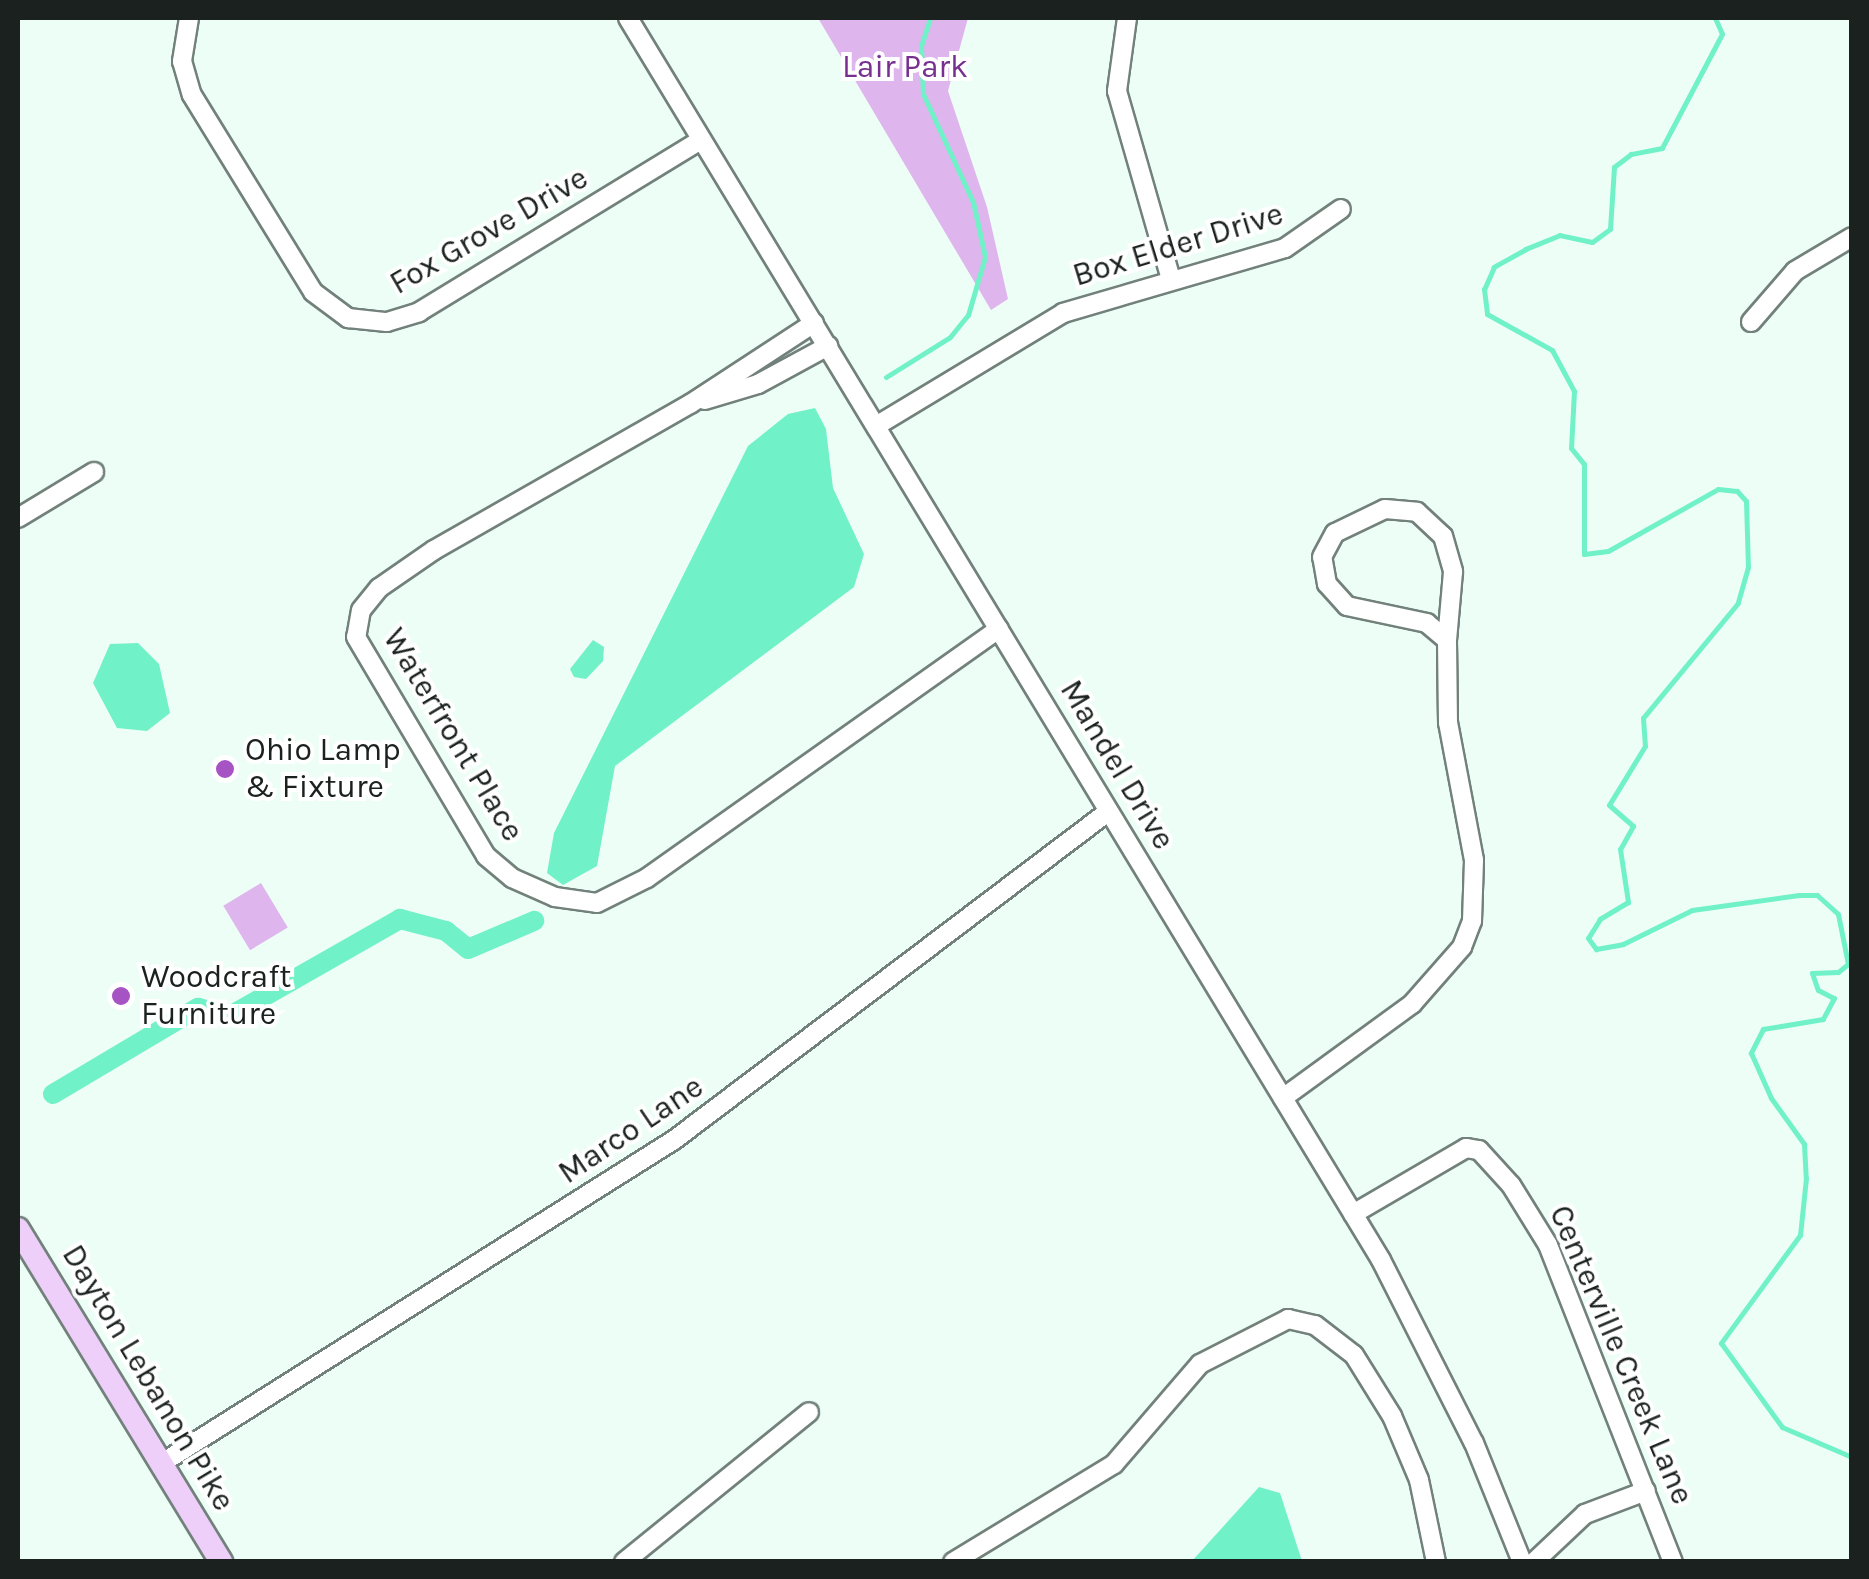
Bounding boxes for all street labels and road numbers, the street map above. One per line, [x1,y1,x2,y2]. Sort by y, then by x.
street label: Fox Grove Drive [383,159,595,303]
street label: Box Elder Drive [1068,195,1288,295]
street label: Waterfront Place [374,622,532,848]
street label: Mandel Drive [1051,673,1183,857]
street label: Marco Lane [551,1068,711,1192]
street label: Centerville Creek Lane [1541,1200,1701,1510]
street label: Dayton Lebanon Pike [53,1238,243,1518]

